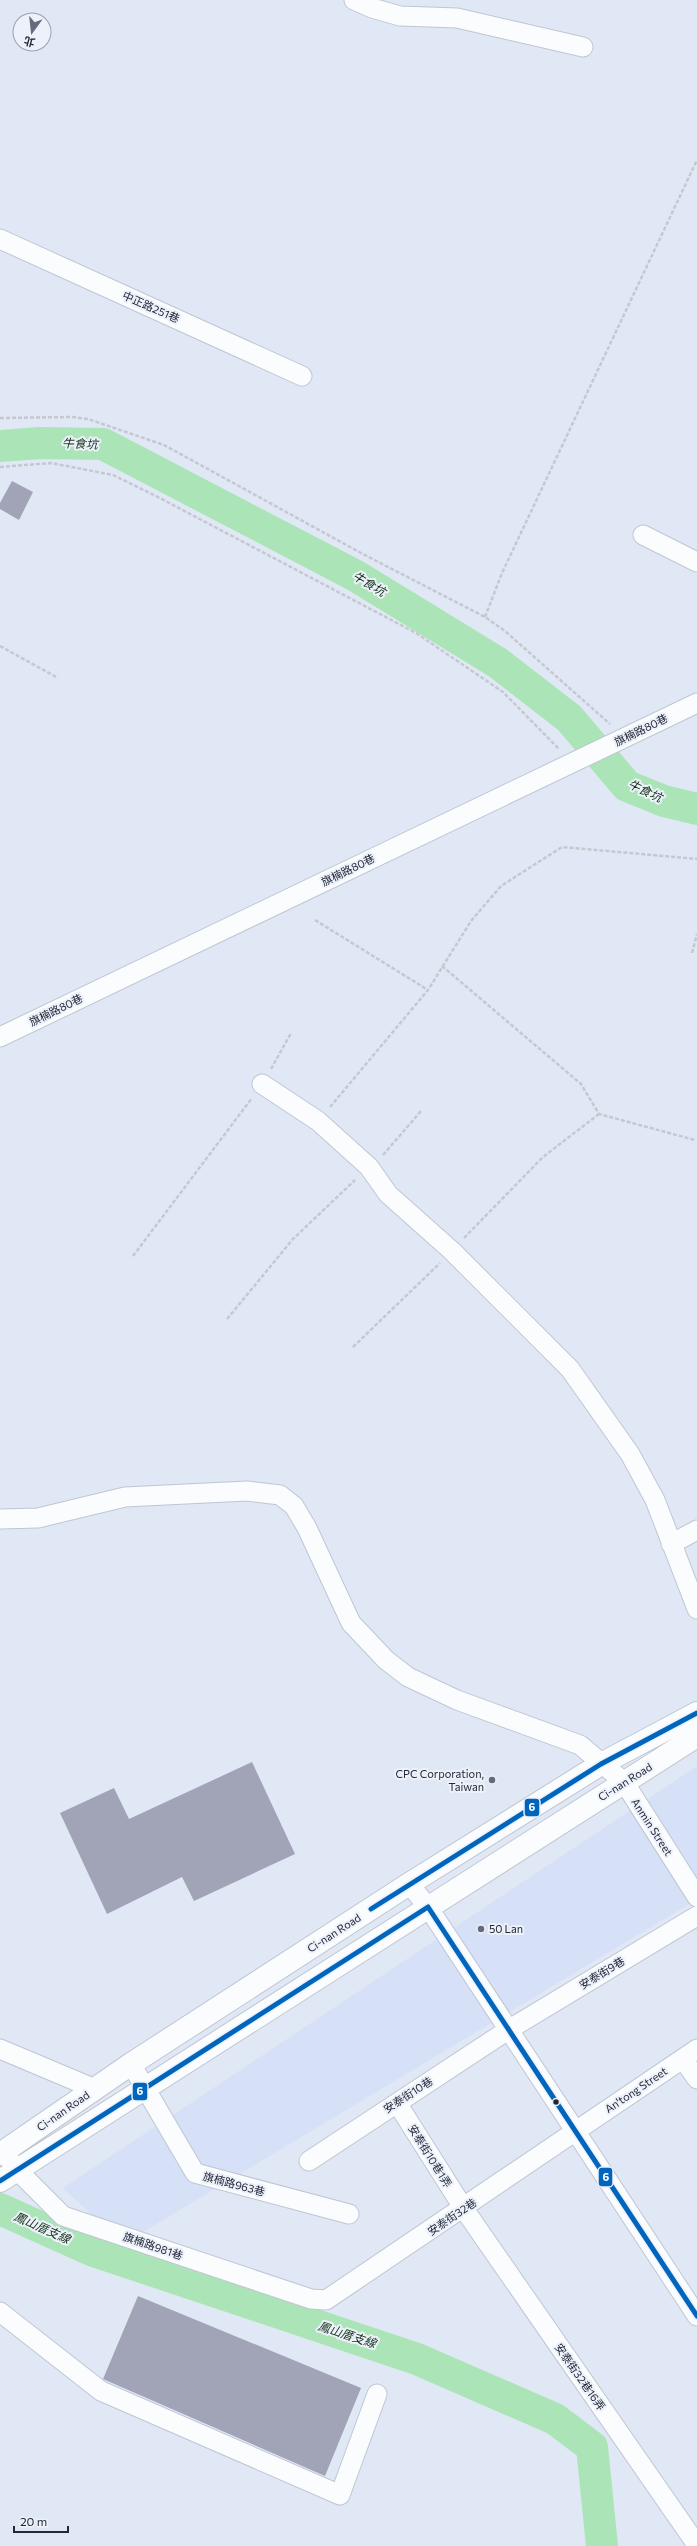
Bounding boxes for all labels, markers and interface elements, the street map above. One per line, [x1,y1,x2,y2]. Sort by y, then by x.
north arrow [12,12,52,52]
text: 北 [22,34,36,50]
street label: 中正路251巷 [121,288,182,325]
water label: 牛食坑 [62,435,100,451]
water label: 牛食坑 [350,568,390,599]
street label: 旗楠路80巷 [612,711,670,748]
water label: 牛食坑 [626,776,667,805]
street label: 旗楠路80巷 [319,851,377,888]
street label: 旗楠路80巷 [27,991,85,1028]
street label: Ci-nan Road [595,1760,654,1803]
place label: CPC Corporation, Taiwan [396,1767,484,1793]
marker: CPC Corporation, Taiwan [487,1775,497,1785]
street label: Anmin Street [629,1796,676,1858]
line badge: 6 [524,1798,540,1817]
text: 6 [529,1800,536,1813]
street label: Ci-nan Road [305,1910,363,1955]
place label: 50 Lan [489,1922,523,1935]
marker: 50 Lan [476,1924,486,1934]
street label: 安泰街9巷 [577,1954,627,1991]
street label: An'tong Street [602,2064,670,2115]
street label: 安泰街10巷 [381,2074,435,2115]
line badge: 6 [132,2082,148,2101]
text: 6 [137,2084,144,2097]
street label: Ci-nan Road [34,2088,91,2133]
unlabelled marker [551,2097,561,2107]
street label: 安泰街10巷1弄 [406,2122,455,2190]
line badge: 6 [598,2167,613,2187]
street label: 旗楠路963巷 [202,2169,267,2198]
text: 6 [603,2170,610,2183]
street label: 安泰街32巷 [425,2195,479,2238]
water label: 鳳山厝支線 [12,2208,74,2246]
street label: 旗楠路981巷 [122,2229,185,2262]
water label: 鳳山厝支線 [317,2318,380,2351]
street label: 安泰街32巷16弄 [553,2341,608,2413]
scale bar [14,2508,68,2534]
text: 20 m [20,2514,47,2528]

